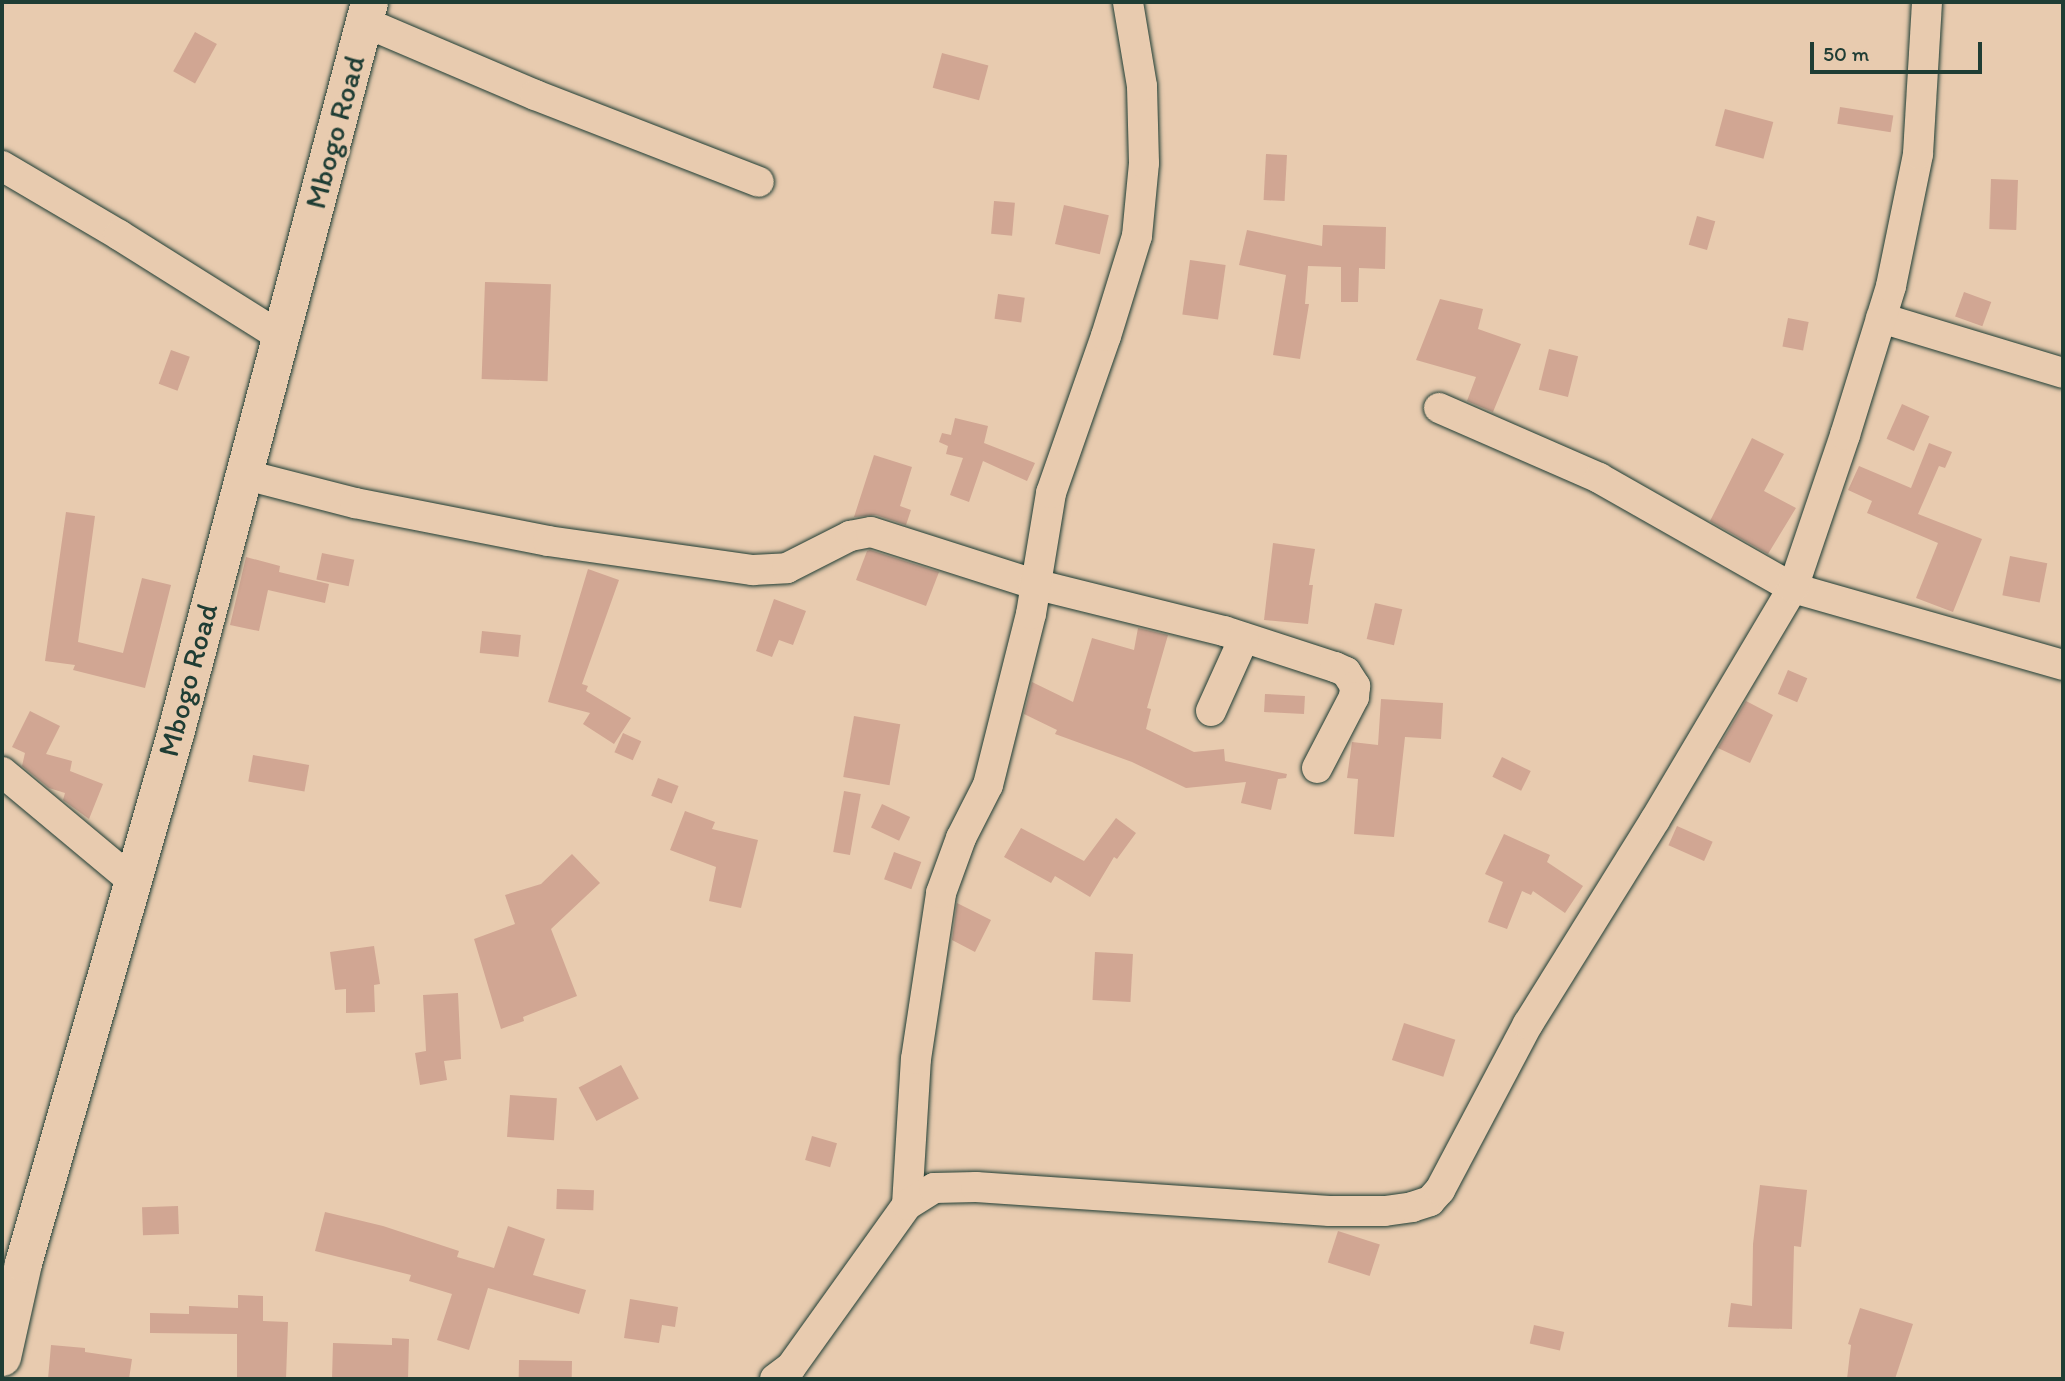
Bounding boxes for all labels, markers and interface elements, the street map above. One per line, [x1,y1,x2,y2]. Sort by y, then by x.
scale bar [1813,28,1984,72]
text: 50 m [1823,41,1869,66]
street label: Mbogo Road [297,52,373,212]
street label: Mbogo Road [150,600,226,760]

